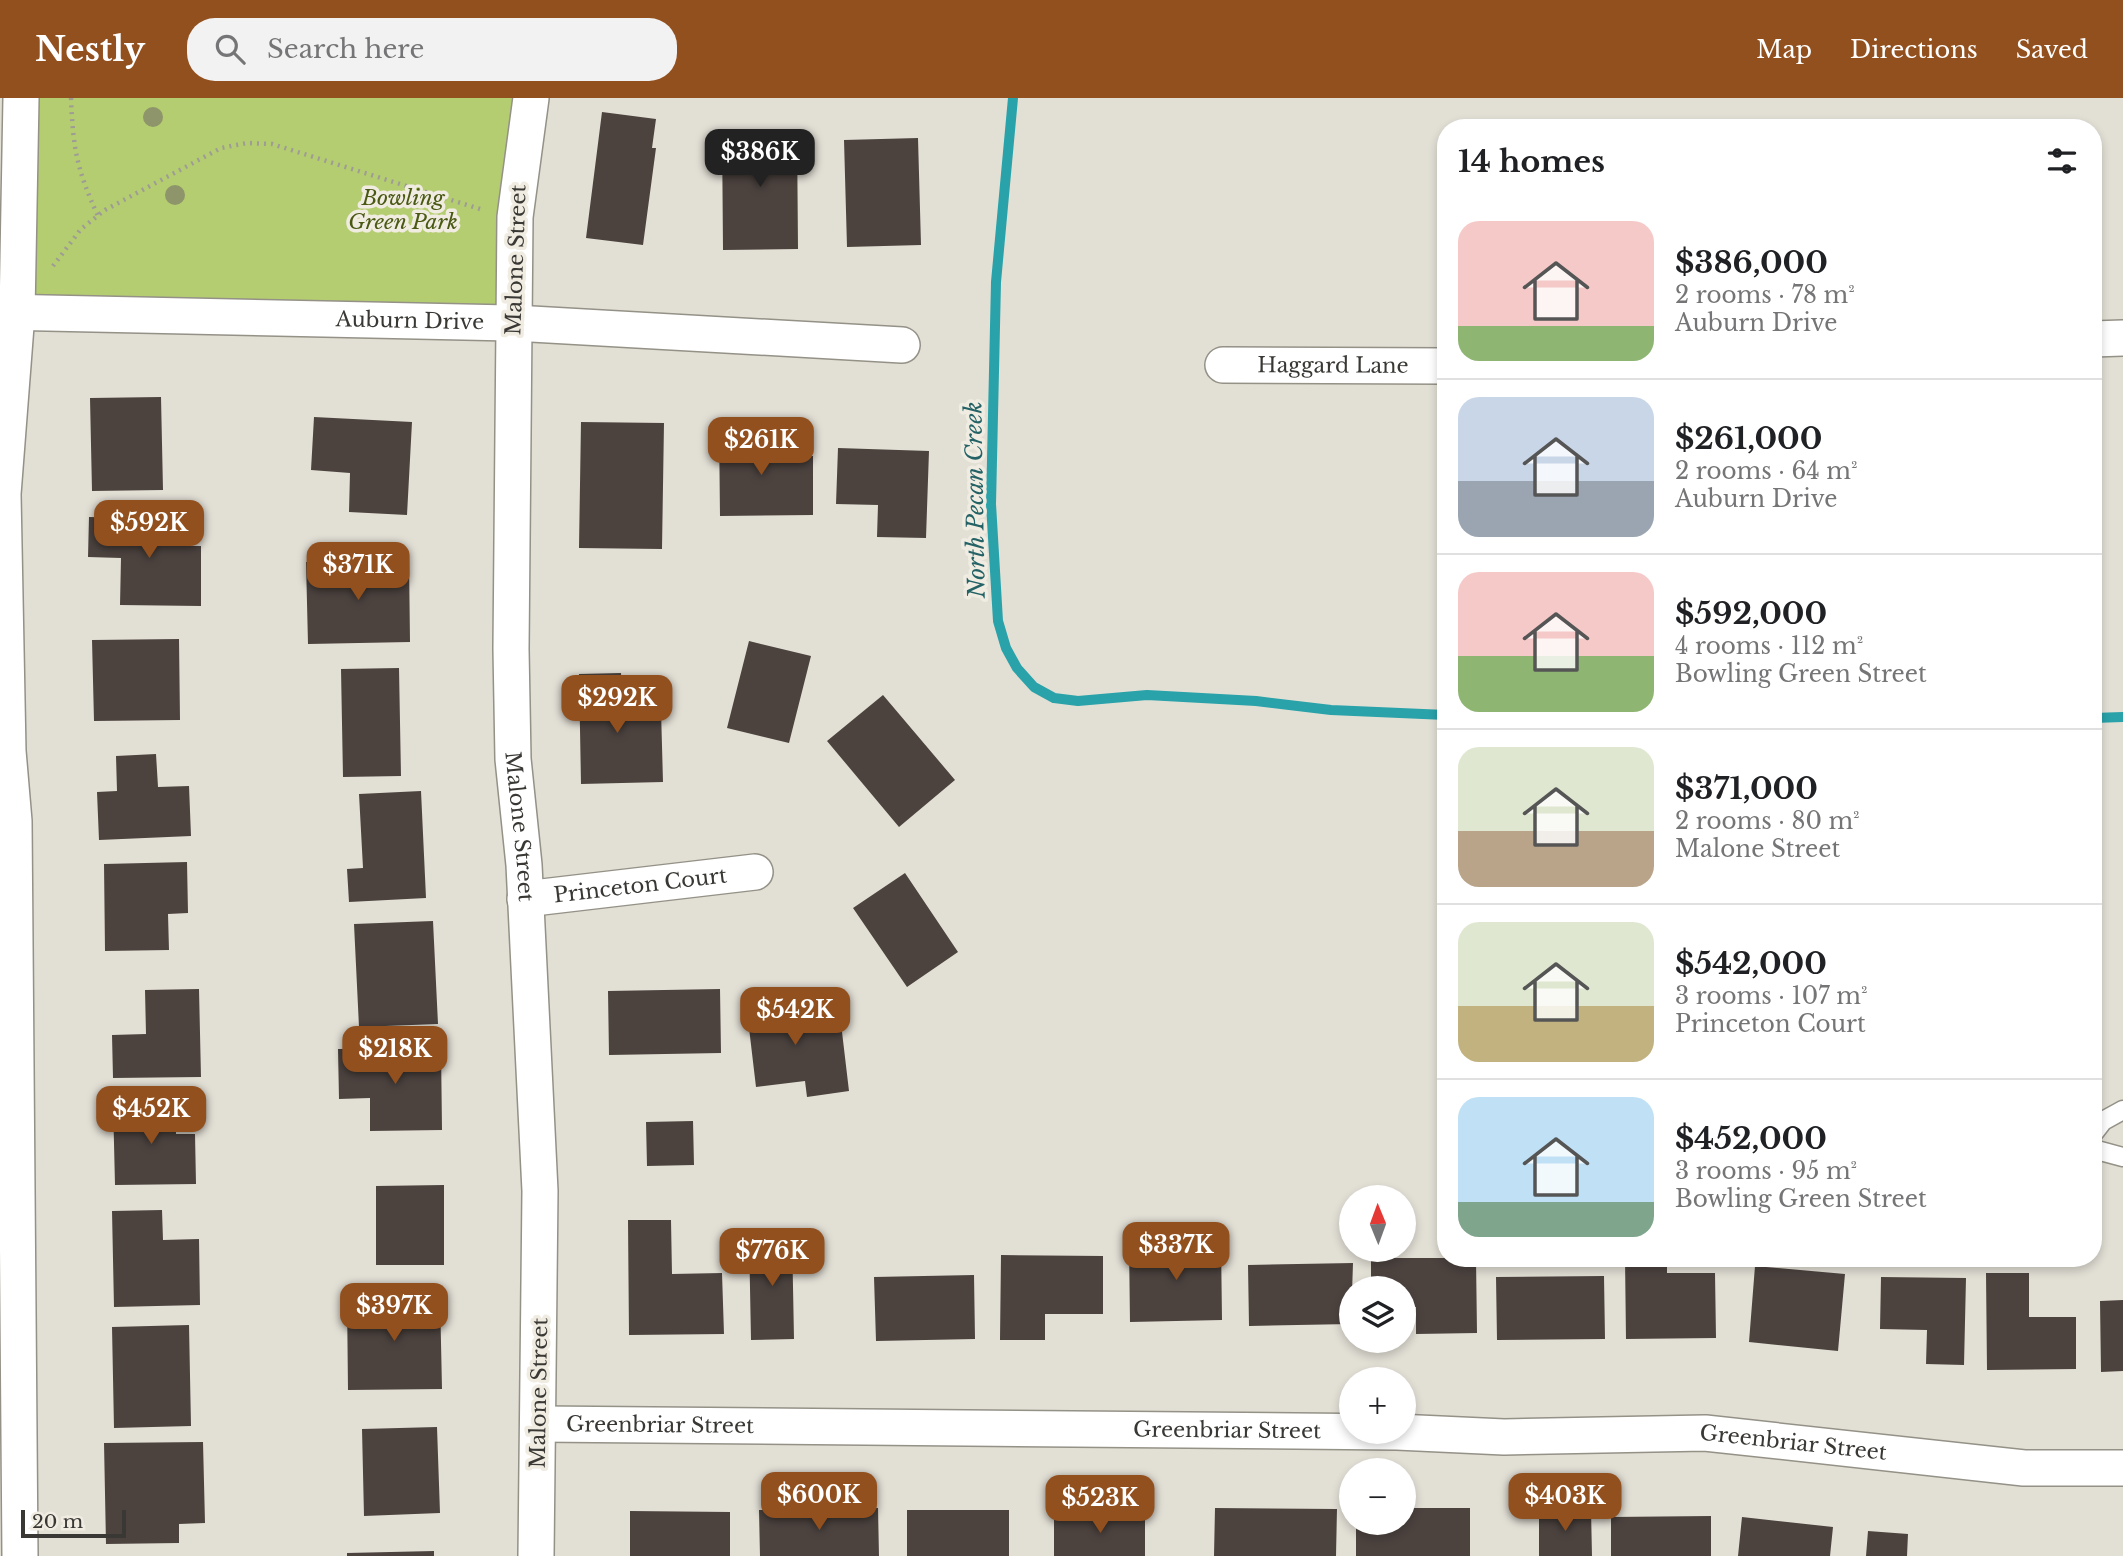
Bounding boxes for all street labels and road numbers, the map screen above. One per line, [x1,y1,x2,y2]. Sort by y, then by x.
street label: Malone Street [500,184,532,336]
street label: Auburn Drive [334,306,484,335]
street label: Haggard Lane [1257,352,1409,379]
street label: Malone Street [499,750,539,902]
street label: Princeton Court [552,862,728,909]
street label: Malone Street [525,1317,553,1469]
street label: Greenbriar Street [566,1411,754,1439]
street label: Greenbriar Street [1133,1417,1321,1444]
street label: Greenbriar Street [1698,1420,1888,1466]

